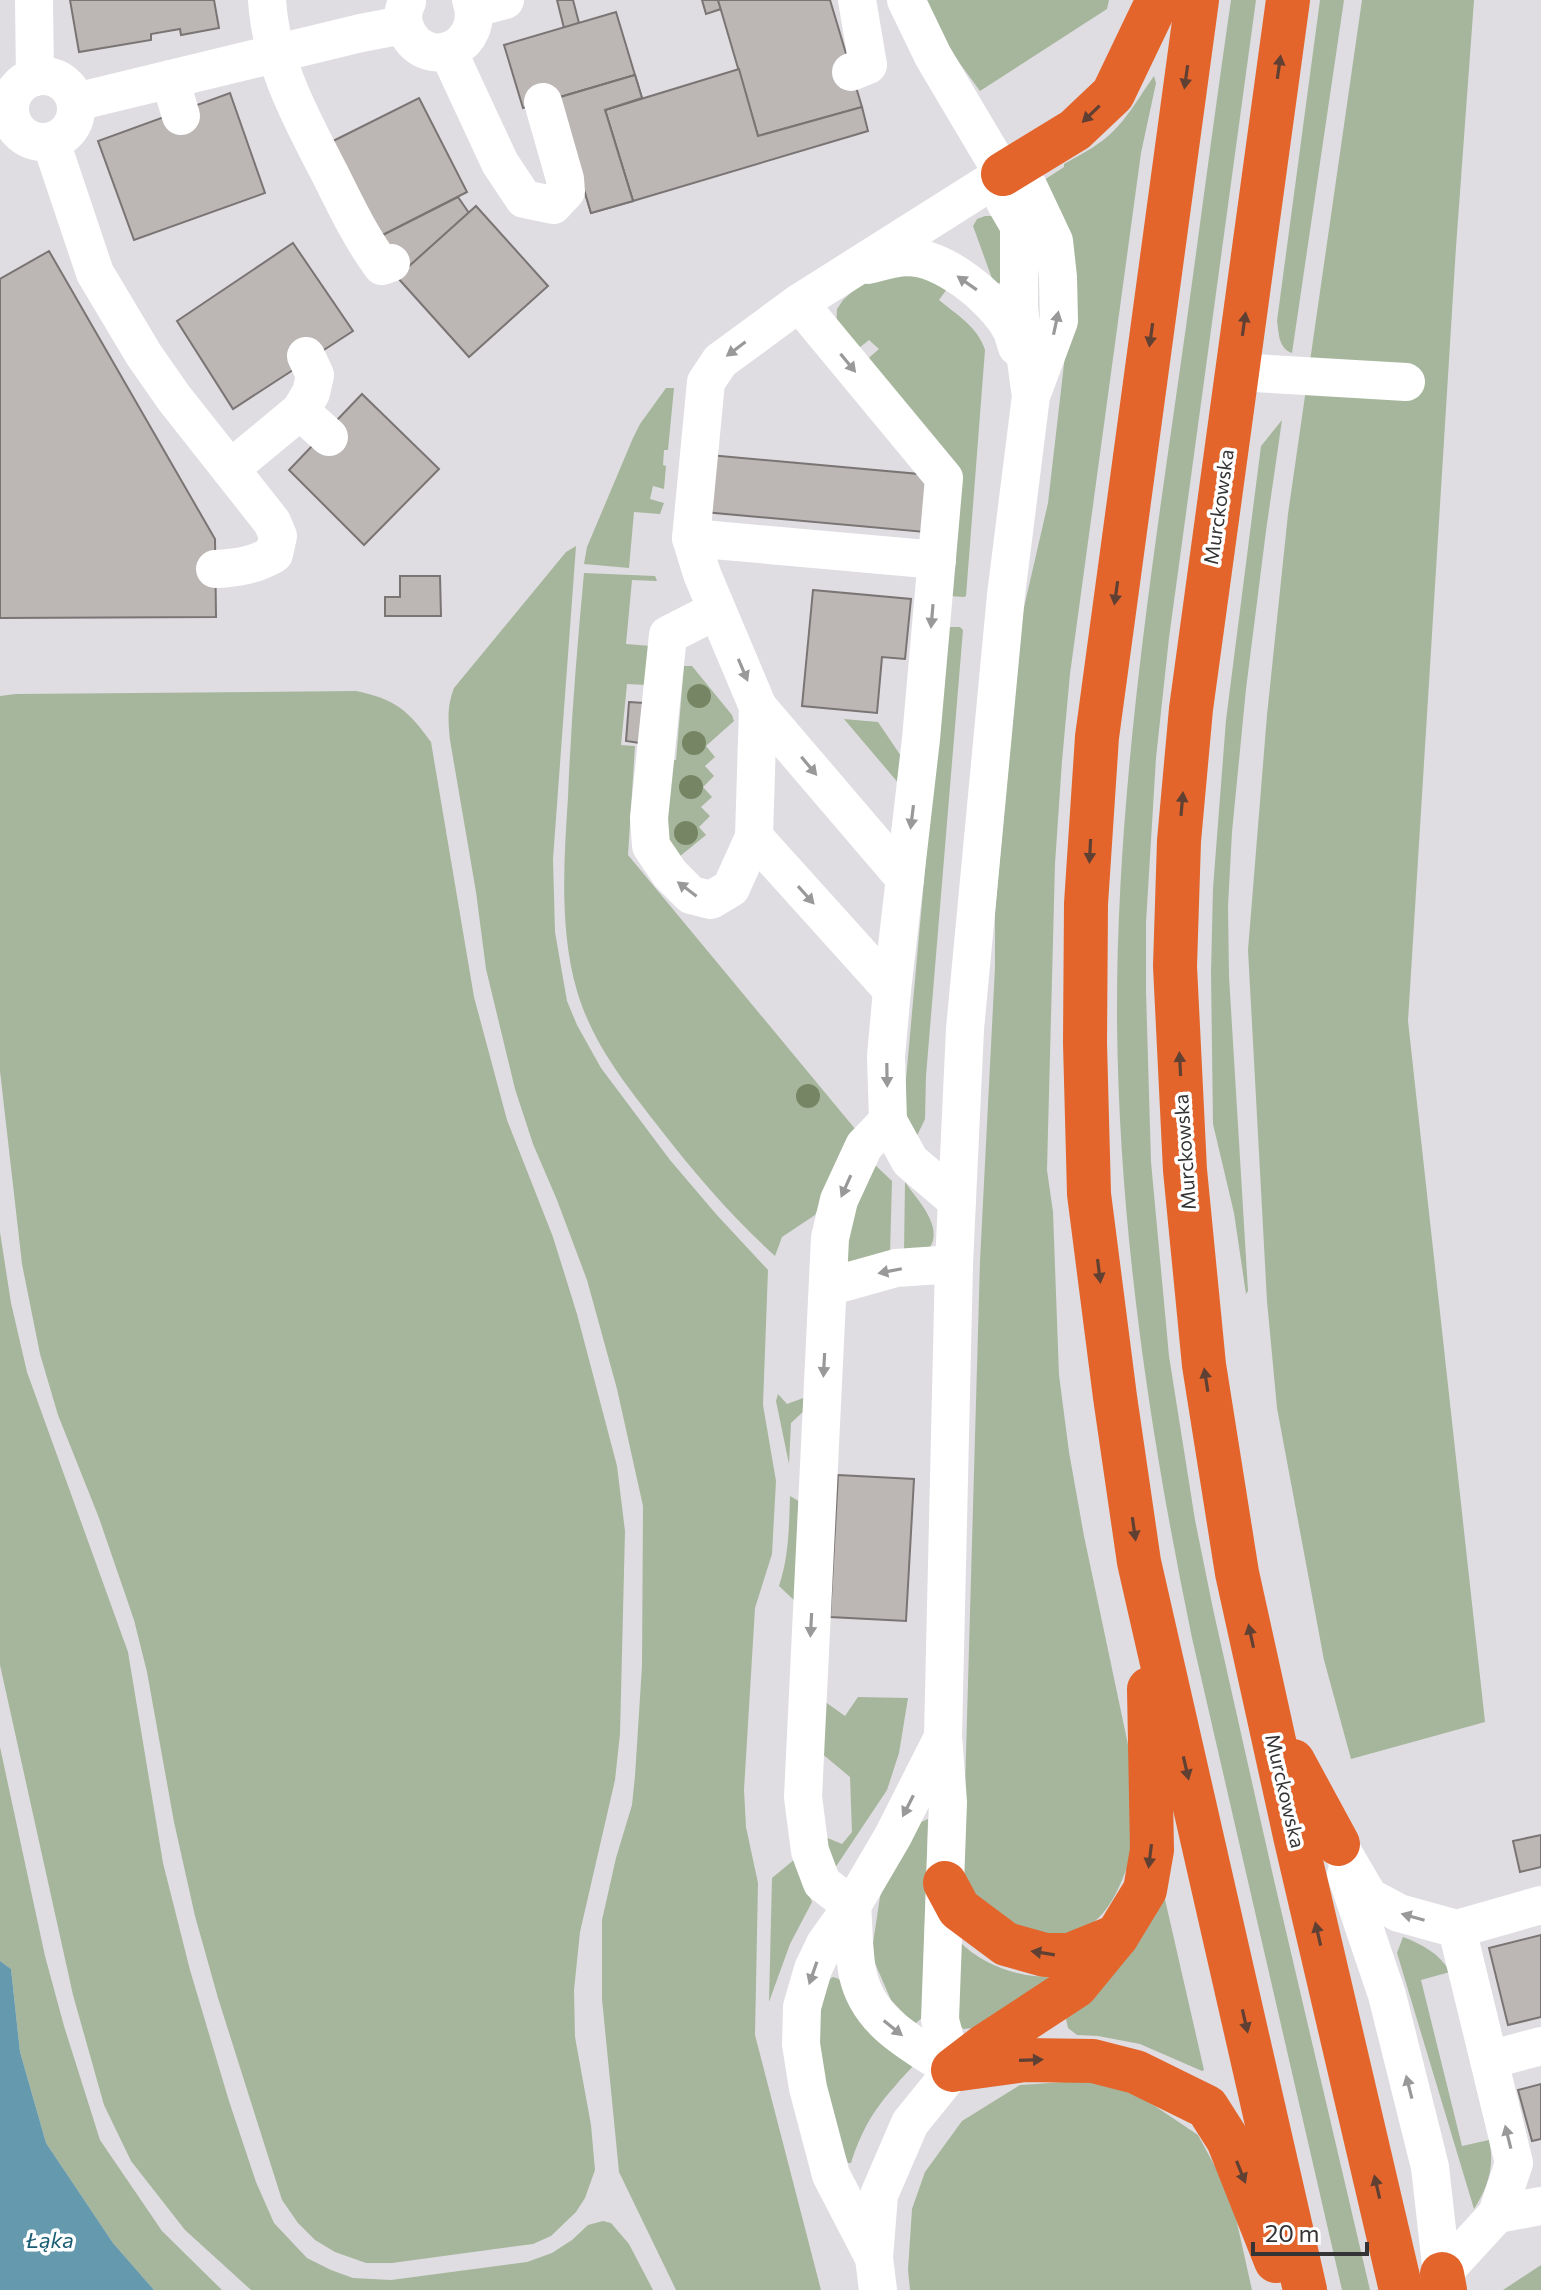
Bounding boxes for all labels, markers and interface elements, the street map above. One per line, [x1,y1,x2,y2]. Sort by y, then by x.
one-way arrow [1273,54,1286,79]
one-way arrow [1179,65,1192,90]
one-way arrow [1082,105,1101,123]
one-way arrow [957,276,978,291]
one-way arrow [1050,310,1063,335]
one-way arrow [1237,311,1250,336]
one-way arrow [1144,323,1157,348]
one-way arrow [726,341,746,357]
one-way arrow [839,353,856,373]
street label: Murckowska [1198,448,1238,566]
one-way arrow [1109,580,1122,605]
one-way arrow [925,604,938,629]
one-way arrow [736,658,749,682]
one-way arrow [800,756,817,776]
one-way arrow [1176,791,1189,816]
one-way arrow [906,805,919,830]
one-way arrow [1083,839,1096,864]
one-way arrow [677,881,698,898]
one-way arrow [797,884,814,904]
one-way arrow [1173,1051,1186,1076]
one-way arrow [881,1063,893,1088]
street label: Murckowska [1168,1093,1200,1211]
one-way arrow [839,1174,853,1198]
one-way arrow [1093,1259,1106,1284]
one-way arrow [877,1265,902,1277]
one-way arrow [817,1353,830,1378]
one-way arrow [1199,1368,1212,1393]
one-way arrow [1128,1517,1141,1542]
one-way arrow [805,1613,818,1638]
one-way arrow [1244,1624,1257,1649]
street label: Murckowska [1261,1731,1311,1850]
one-way arrow [1180,1755,1193,1780]
one-way arrow [901,1794,915,1817]
one-way arrow [1143,1844,1156,1869]
one-way arrow [1400,1910,1425,1922]
one-way arrow [1311,1921,1324,1946]
one-way arrow [1030,1946,1055,1959]
one-way arrow [806,1961,819,1985]
one-way arrow [1239,2009,1251,2034]
one-way arrow [882,2020,903,2037]
one-way arrow [1019,2054,1044,2067]
one-way arrow [1403,2075,1415,2100]
one-way arrow [1501,2124,1514,2149]
one-way arrow [1235,2160,1248,2184]
one-way arrow [1370,2174,1383,2199]
scale bar [1253,2206,1367,2256]
text: 20 m [1265,2218,1319,2247]
water label: Łąka [26,2226,74,2253]

